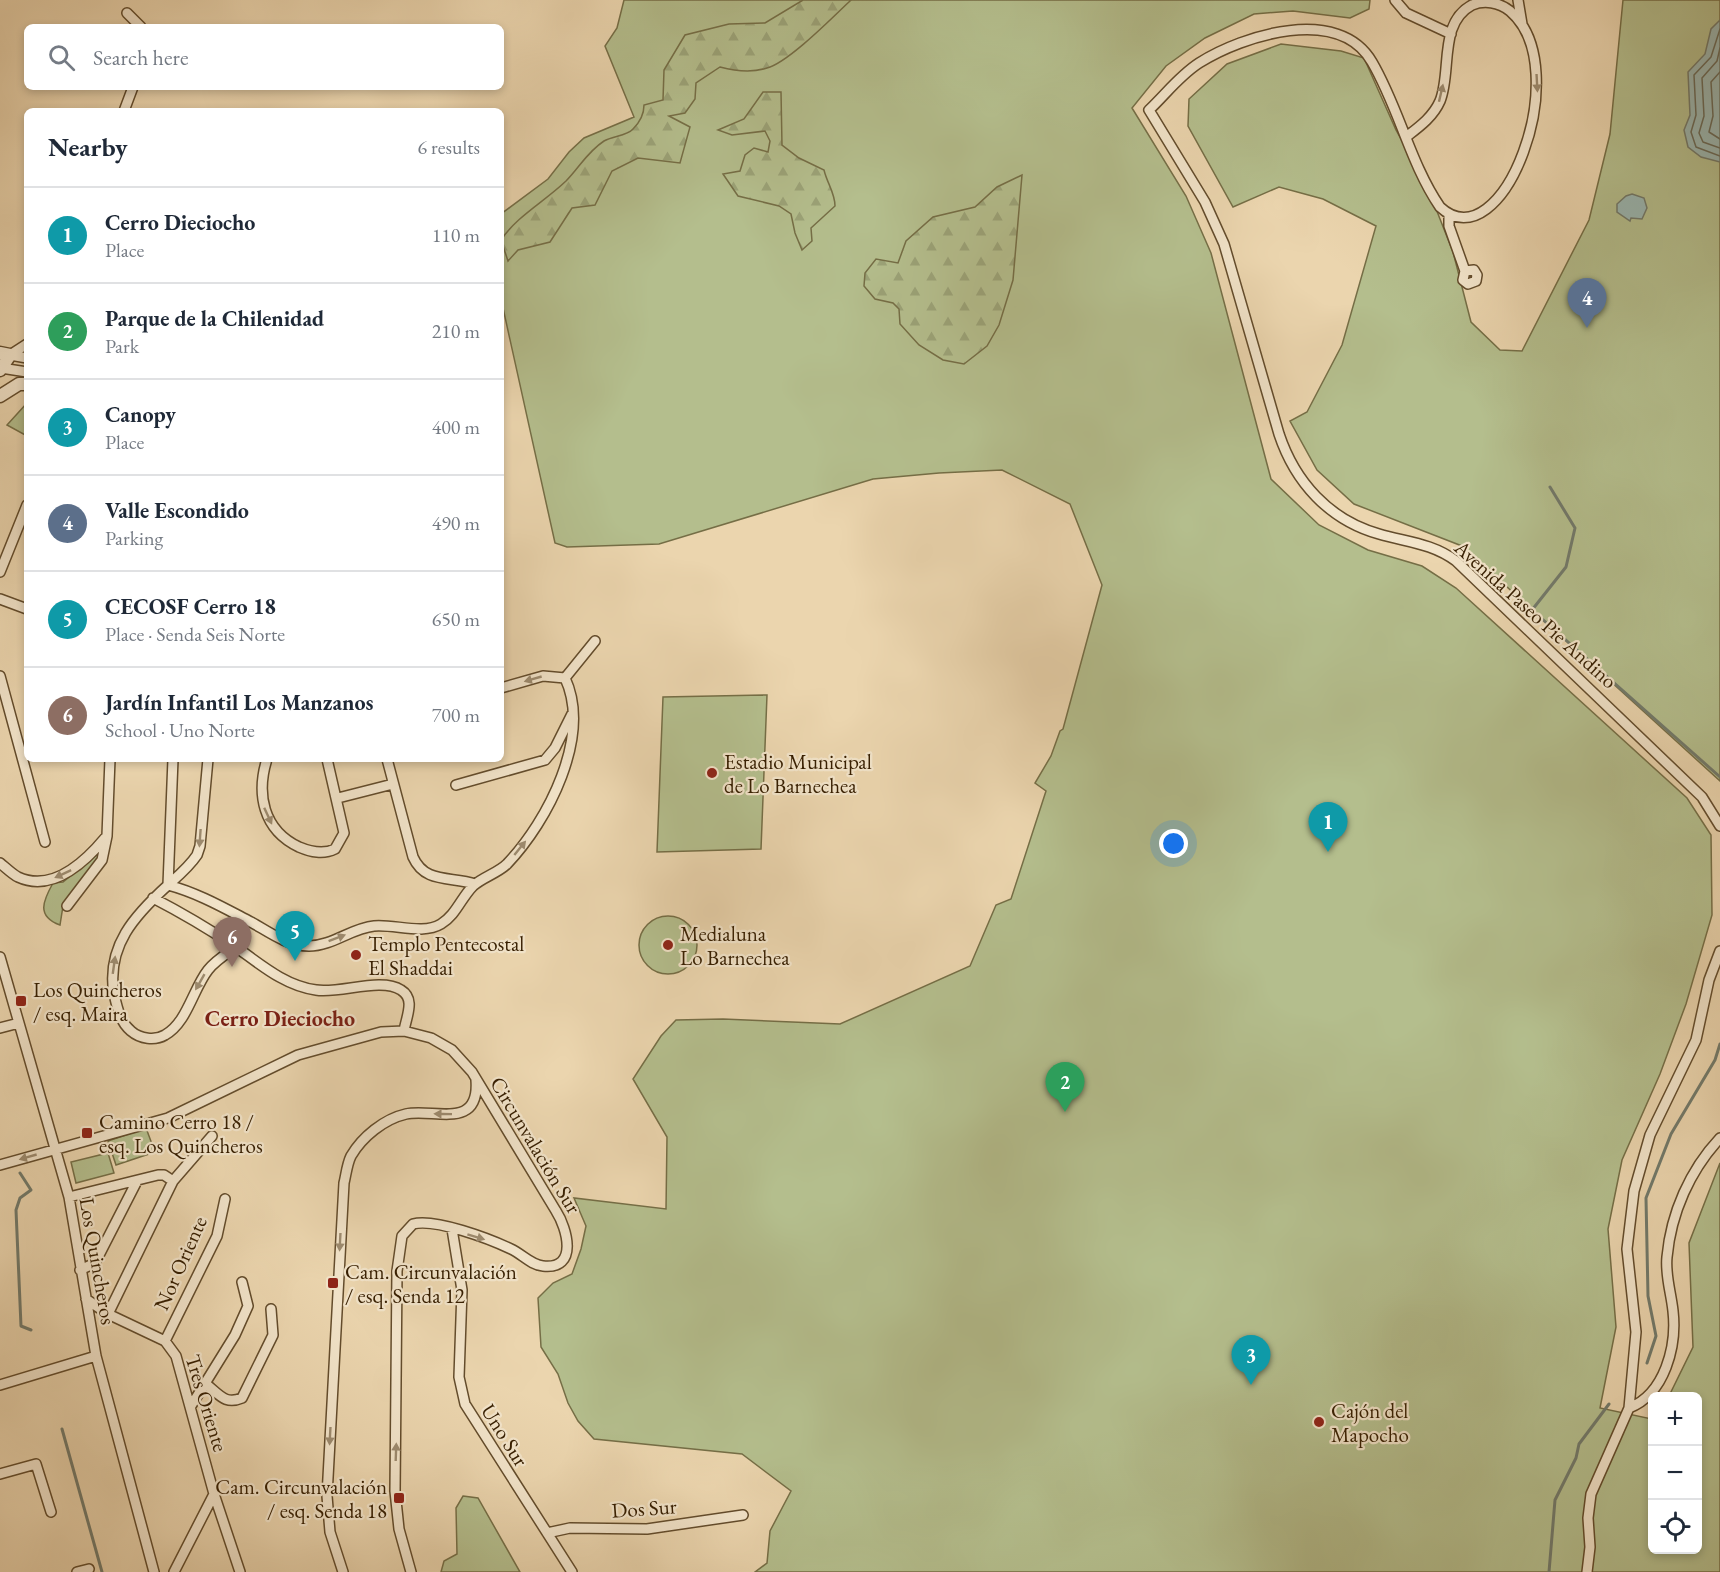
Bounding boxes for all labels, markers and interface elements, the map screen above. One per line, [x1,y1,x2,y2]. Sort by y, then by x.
search box [24,24,504,90]
icon: search [45,41,78,74]
text: Search here [93,43,188,72]
one-way arrow [1532,74,1541,93]
one-way arrow [1437,84,1447,102]
text: Nearby [48,130,128,164]
text: 6 results [417,134,480,160]
text: Cerro Dieciocho [105,208,255,237]
text: 1 [62,222,73,248]
text: 110 m [432,222,480,248]
text: Place [105,237,144,263]
pin: 4 [1568,278,1606,328]
text: Parque de la Chilenidad [105,304,324,333]
text: 2 [62,318,73,344]
text: 210 m [432,318,480,344]
text: Park [105,333,139,359]
text: Canopy [105,400,176,429]
text: 3 [62,414,73,440]
text: 400 m [432,414,480,440]
text: Place [105,429,144,455]
text: Valle Escondido [105,496,249,525]
text: 4 [62,510,73,536]
text: 490 m [432,510,480,536]
text: Parking [105,525,163,551]
street label: Avenida Paseo Pie Andino [1448,533,1623,694]
text: CECOSF Cerro 18 [105,592,276,621]
text: 5 [62,606,73,632]
text: 650 m [432,606,480,632]
text: Place · Senda Seis Norte [105,621,285,647]
one-way arrow [524,675,542,684]
text: Jardín Infantil Los Manzanos [105,688,374,717]
text: 6 [62,702,73,728]
text: 700 m [432,702,480,728]
text: School · Uno Norte [105,717,255,743]
place label: Estadio Municipal de Lo Barnechea [724,748,872,799]
marker: Estadio Municipal de Lo Barnechea [705,766,719,780]
pin: 1 [1308,802,1348,852]
one-way arrow [263,807,273,825]
one-way arrow [195,829,205,848]
your location [1159,829,1188,858]
one-way arrow [514,840,527,856]
one-way arrow [55,869,72,878]
pin: 5 [276,912,314,961]
pin: 6 [212,918,252,967]
place label: Medialuna Lo Barnechea [680,920,790,971]
place label: Templo Pentecostal El Shaddai [368,930,524,981]
one-way arrow [328,933,346,942]
marker: Medialuna Lo Barnechea [661,938,675,952]
marker: Templo Pentecostal El Shaddai [349,948,363,962]
one-way arrow [110,955,119,974]
one-way arrow [195,974,206,990]
place label: Los Quincheros / esq. Maira [33,976,162,1027]
marker: Los Quincheros / esq. Maira [14,994,28,1008]
district label: Cerro Dieciocho [205,1004,355,1033]
pin: 2 [1046,1062,1084,1112]
street label: Circunvalación Sur [484,1072,588,1218]
place label: Camino Cerro 18 / esq. Los Quincheros [99,1108,263,1160]
one-way arrow [434,1110,453,1119]
marker: Camino Cerro 18 / esq. Los Quincheros [80,1126,94,1140]
one-way arrow [19,1153,37,1162]
street label: Los Quincheros [73,1195,123,1327]
street label: Nor Oriente [147,1212,213,1314]
one-way arrow [336,1232,345,1251]
one-way arrow [467,1233,485,1242]
place label: Cam. Circunvalación / esq. Senda 12 [345,1258,517,1309]
marker: Cam. Circunvalación / esq. Senda 12 [326,1276,340,1290]
pin: 3 [1232,1336,1270,1385]
street label: Tres Oriente [179,1351,235,1455]
map controls [1648,1392,1702,1554]
button: + [1648,1392,1702,1446]
place label: Cajón del Mapocho [1331,1397,1409,1448]
street label: Uno Sur [475,1399,535,1471]
marker: Cajón del Mapocho [1312,1415,1326,1429]
one-way arrow [325,1427,334,1446]
one-way arrow [391,1443,400,1462]
button: − [1648,1446,1702,1500]
place label: Cam. Circunvalación / esq. Senda 18 [215,1473,387,1524]
marker: Cam. Circunvalación / esq. Senda 18 [392,1491,406,1505]
street label: Dos Sur [611,1492,677,1524]
button: locate [1648,1500,1702,1554]

